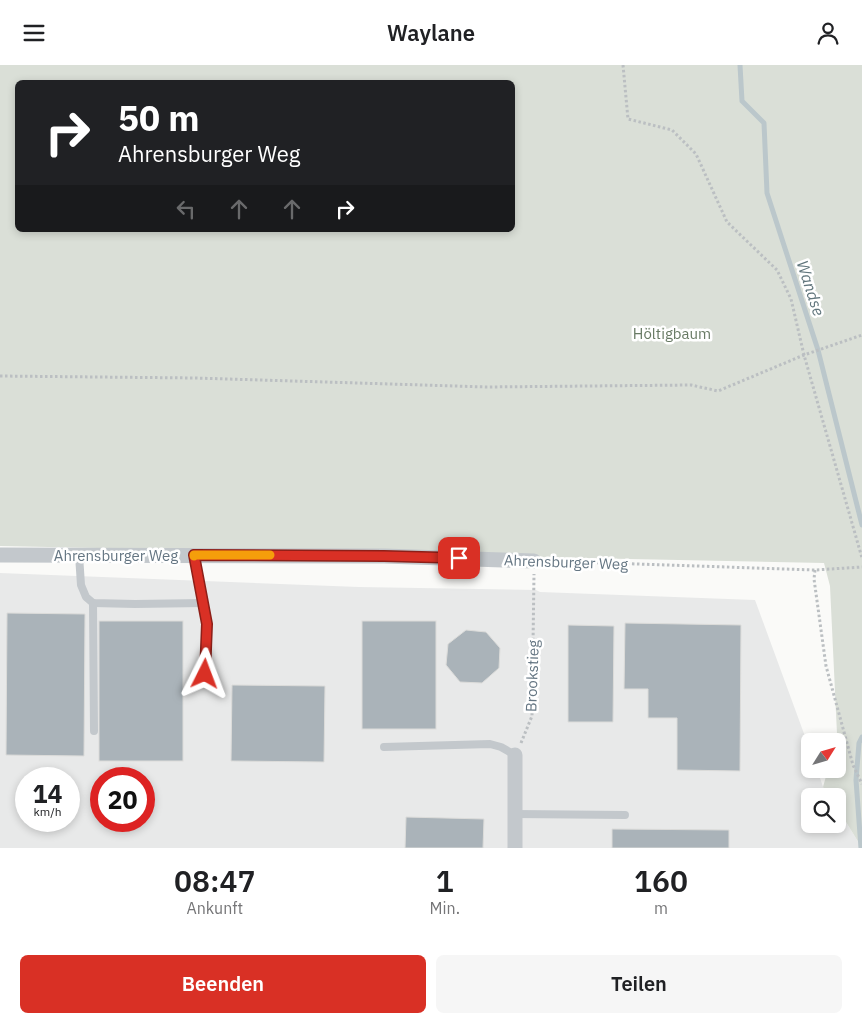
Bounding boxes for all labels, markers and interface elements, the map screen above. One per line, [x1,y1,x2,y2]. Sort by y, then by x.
text: Waylane [387,18,475,47]
icon: menu [20,19,48,47]
icon: person [814,19,842,47]
text: 50 m [118,95,200,141]
icon: right [35,100,100,165]
text: Ahrensburger Weg [118,139,300,168]
icon: left [172,195,200,223]
icon: ahead [225,195,253,223]
icon: ahead [278,195,306,223]
icon: right [331,195,359,223]
water label: Wandse [793,258,829,318]
park label: Höltigbaum [633,324,711,343]
pin [438,537,480,579]
icon: arrive [445,544,473,572]
street label: Ahrensburger Weg [54,546,178,565]
street label: Ahrensburger Weg [503,550,629,574]
street label: Brookstieg [521,640,543,712]
position arrow [178,647,230,699]
north arrow [801,733,846,777]
map controls [801,733,846,833]
speed limit sign: 20 [90,767,155,832]
text: 14 [32,777,63,810]
button: search [801,788,846,833]
text: km/h [33,804,62,819]
text: 08:47 [174,861,256,900]
text: 1 [436,861,454,900]
text: 160 [634,861,688,900]
text: Ankunft [186,898,243,918]
text: Min. [430,898,460,918]
text: m [654,898,668,918]
button: Beenden [20,955,426,1013]
button: Teilen [436,955,842,1013]

